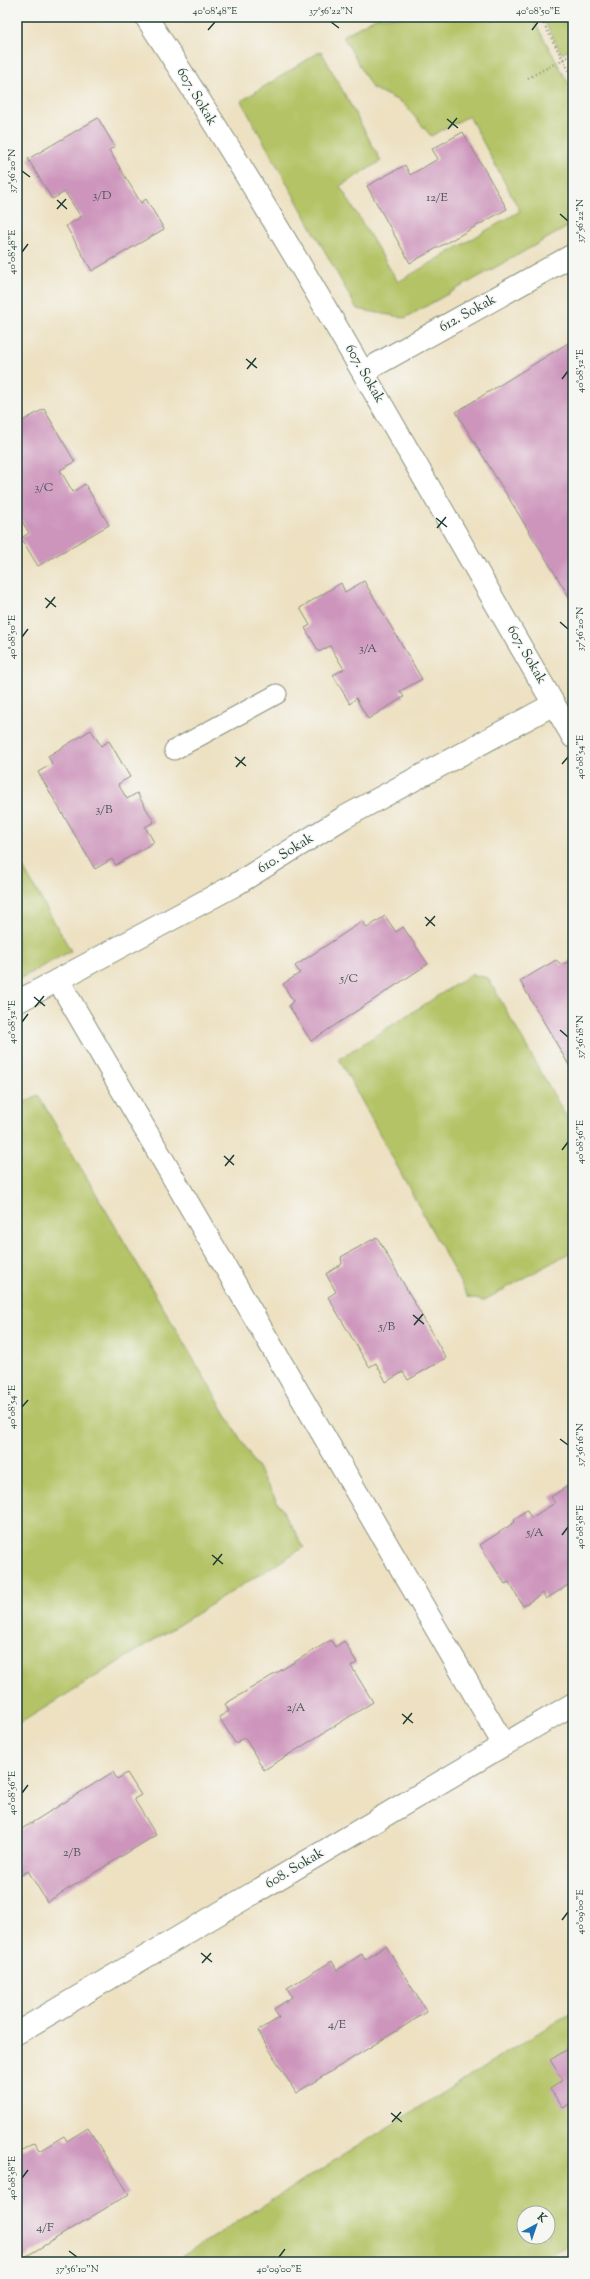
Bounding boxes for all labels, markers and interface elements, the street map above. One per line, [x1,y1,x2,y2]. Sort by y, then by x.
text: 40°08'48"E [193,4,237,19]
text: 37°56'22"N [309,4,353,19]
text: 40°08'50"E [516,4,560,19]
street label: 607. Sokak [171,64,221,130]
text: 37°56'20"N [5,149,20,193]
house number: 3/D [93,187,112,205]
house number: 12/E [426,189,449,207]
text: 37°56'22"N [573,199,588,243]
text: 40°08'48"E [5,230,20,274]
street label: 612. Sokak [436,290,500,338]
street label: 607. Sokak [339,341,389,407]
text: 40°08'52"E [573,349,588,393]
house number: 3/C [35,479,53,497]
text: 37°56'20"N [573,607,588,651]
text: 40°08'50"E [5,615,20,659]
street label: 607. Sokak [501,622,551,688]
house number: 3/A [359,640,377,658]
text: 40°08'54"E [573,735,588,779]
house number: 3/B [95,801,113,819]
street label: 610. Sokak [254,829,318,879]
house number: 5/C [339,970,358,988]
text: 40°08'52"E [5,1000,20,1044]
text: 37°56'18"N [573,1015,588,1059]
text: 40°08'56"E [573,1120,588,1164]
house number: 5/B [378,1318,396,1336]
text: 40°08'54"E [5,1385,20,1429]
text: 37°56'16"N [573,1423,588,1467]
text: 40°08'58"E [573,1505,588,1549]
house number: 5/A [525,1524,544,1542]
house number: 2/A [287,1699,306,1717]
text: 40°08'56"E [5,1771,20,1815]
street label: 608. Sokak [262,1843,328,1894]
house number: 2/B [63,1844,81,1862]
text: 40°09'00"E [573,1890,588,1934]
house number: 4/E [328,2016,347,2034]
text: 40°08'58"E [5,2156,20,2200]
north arrow [516,2205,556,2245]
text: K [533,2209,550,2227]
house number: 4/F [36,2219,54,2237]
text: 37°56'10"N [55,2262,99,2277]
text: 40°09'00"E [257,2262,301,2277]

